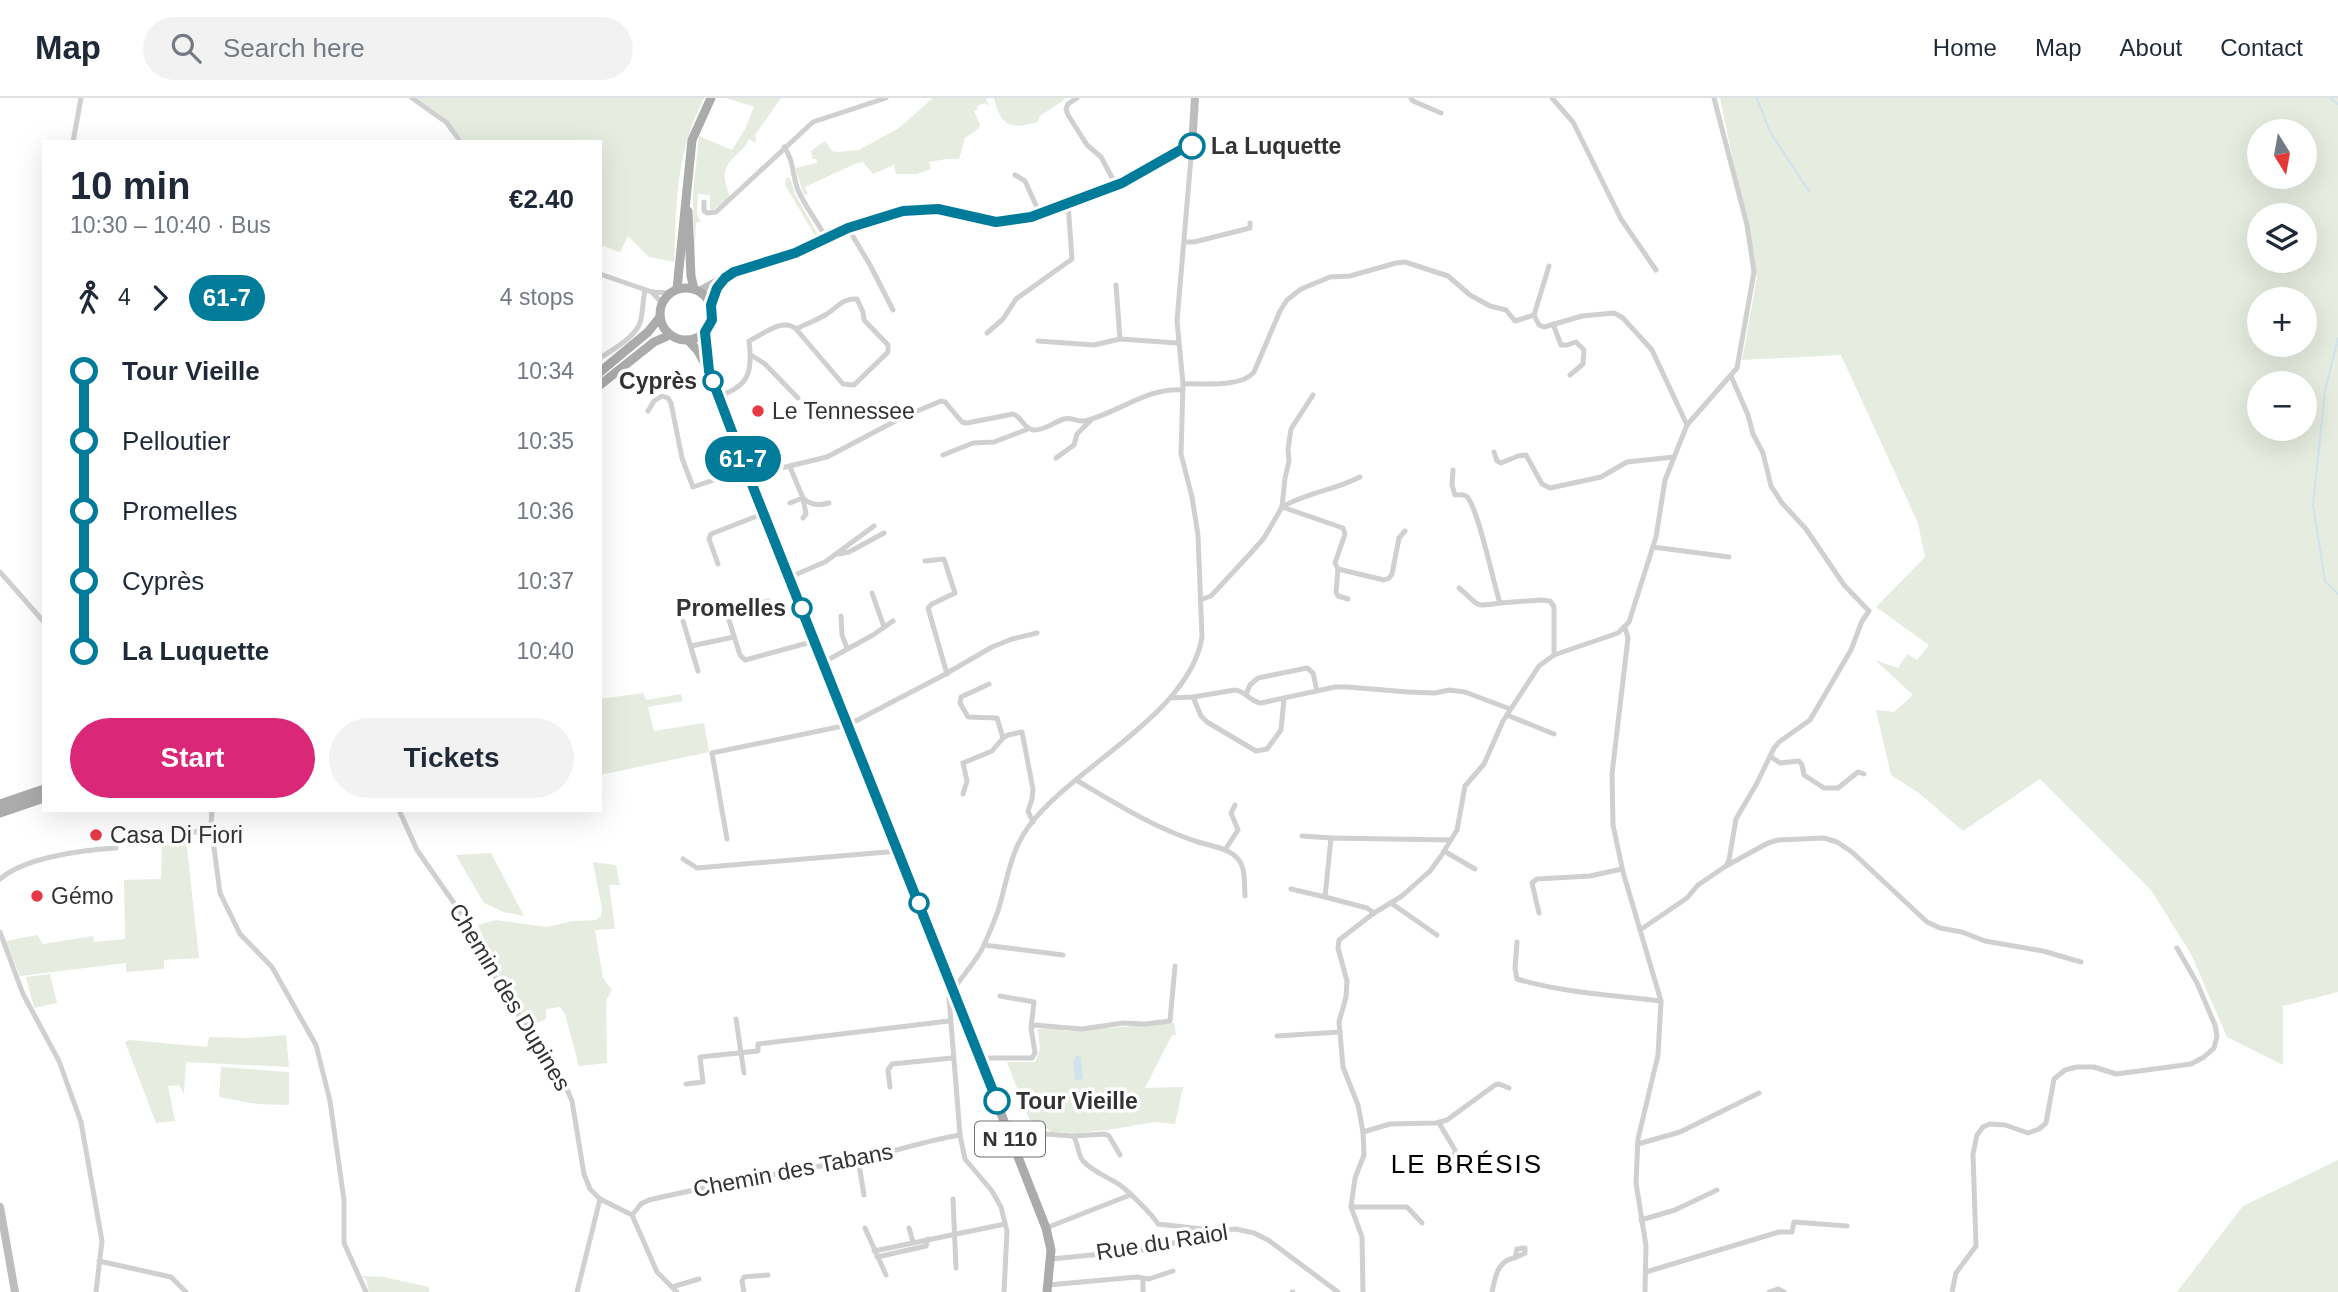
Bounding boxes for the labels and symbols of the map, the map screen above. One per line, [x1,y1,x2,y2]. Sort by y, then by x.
north arrow [2247,119,2317,189]
marker: La Luquette [1179,133,1205,159]
place label: La Luquette [1211,133,1341,159]
place label: Cyprès [619,368,697,394]
marker: Cyprès [703,371,723,391]
place label: Le Tennessee [772,398,915,424]
marker: Le Tennessee [750,403,766,419]
line badge: 61-7 [694,436,792,482]
place label: Promelles [676,595,786,621]
marker: Promelles [792,598,812,618]
place label: Casa Di Fiori [110,822,243,848]
marker: Casa Di Fiori [88,827,104,843]
place label: Gémo [51,883,114,909]
marker: Gémo [29,888,45,904]
unlabelled marker [909,893,929,913]
street label: Chemin des Dupines [444,899,576,1095]
marker: Tour Vieille [984,1088,1010,1114]
place label: Tour Vieille [1016,1088,1138,1114]
road number: N 110 [975,1122,1045,1156]
street label: Chemin des Tabans [691,1138,895,1202]
district label: LE BRÉSIS [1391,1149,1543,1179]
street label: Rue du Raiol [1094,1219,1230,1265]

